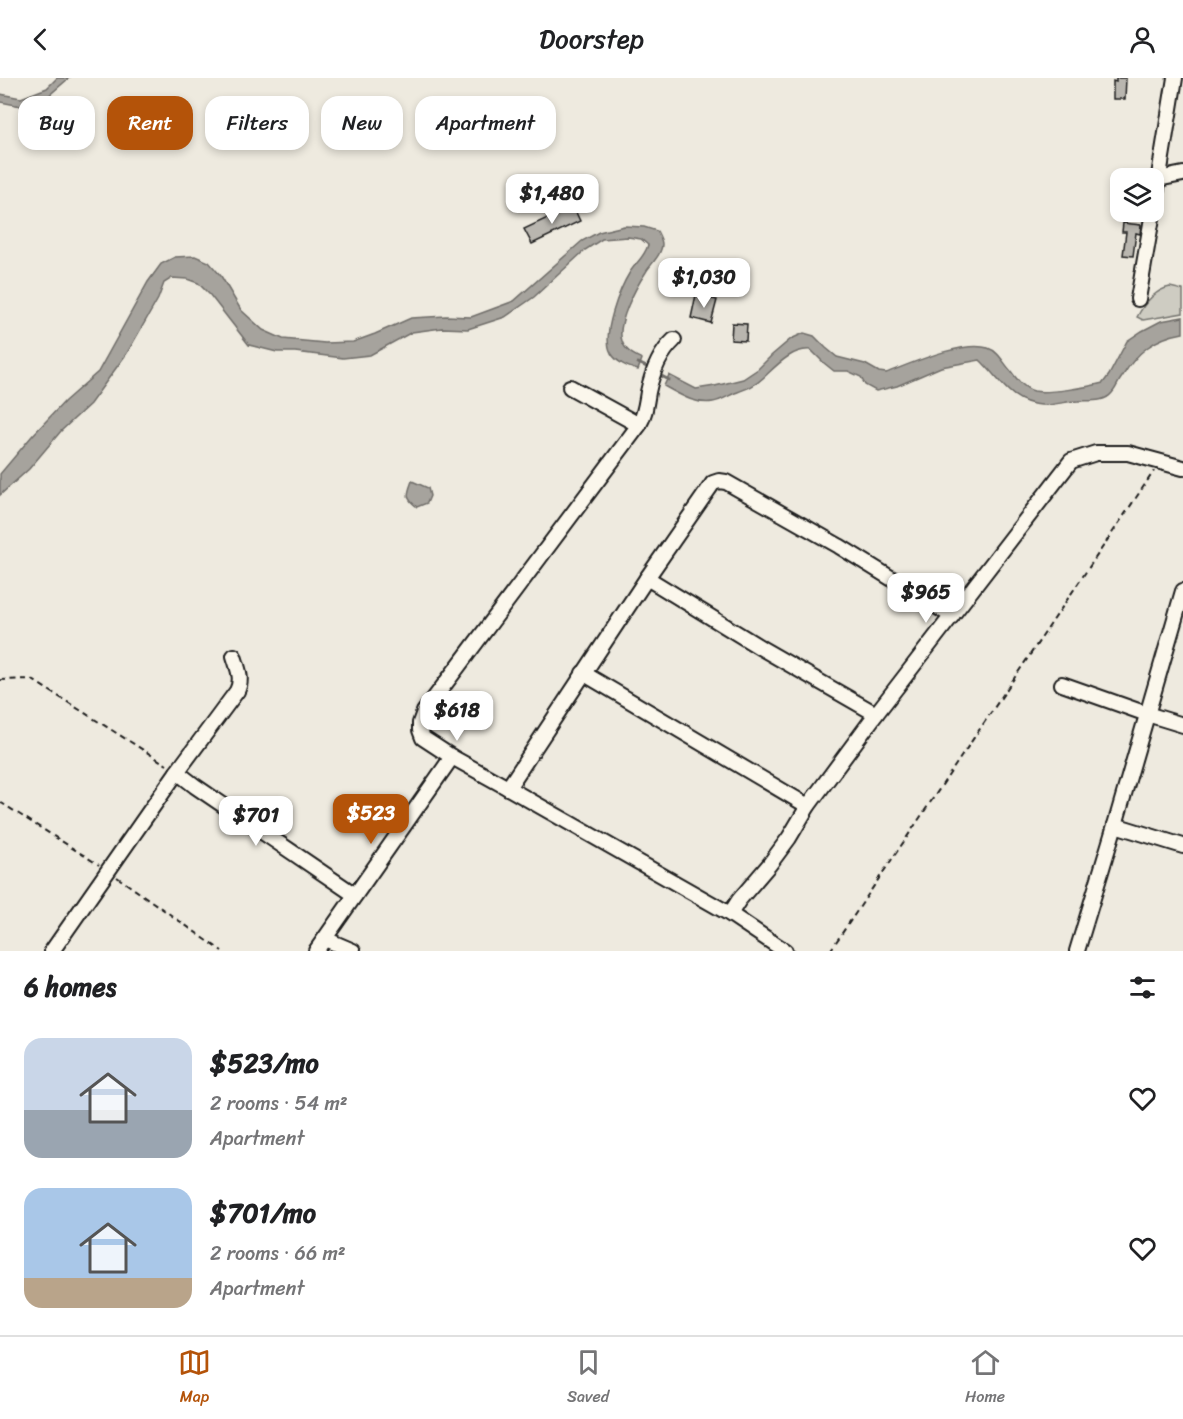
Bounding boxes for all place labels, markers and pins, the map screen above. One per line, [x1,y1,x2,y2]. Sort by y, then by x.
pin: $1,480 [503,174,601,225]
pin: $1,030 [655,258,753,309]
pin: $965 [890,573,962,624]
pin: $618 [421,691,493,742]
pin: $523 [335,794,407,845]
pin: $701 [220,796,292,847]

